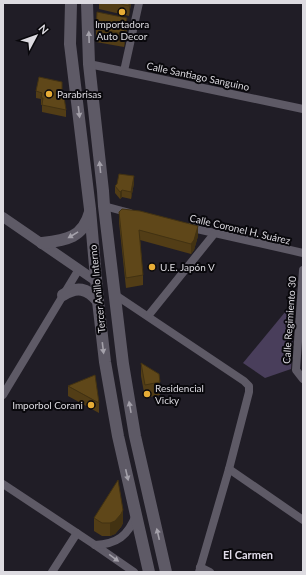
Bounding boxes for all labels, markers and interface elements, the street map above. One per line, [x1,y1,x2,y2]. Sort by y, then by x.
marker: Importadora Auto Decor [117,7,127,17]
north arrow [16,16,56,56]
place label: Importadora Auto Decor [95,18,149,42]
text: N [36,22,52,37]
one-way arrow [85,31,92,43]
street label: Calle Santiago Sanguino [145,59,251,93]
place label: Parabrisas [57,88,102,100]
marker: Parabrisas [44,89,54,99]
one-way arrow [75,105,82,118]
one-way arrow [97,161,104,173]
street label: Calle Coronel H. Suárez [188,212,292,247]
one-way arrow [67,232,79,239]
street label: Tercer Anillo Interno [86,244,108,334]
place label: U.E. Japón V [160,261,215,273]
marker: U.E. Japón V [147,262,157,272]
street label: Calle Regimiento 30 [280,276,298,364]
one-way arrow [100,341,107,354]
place label: Residencial Vicky [155,382,204,406]
marker: Residencial Vicky [142,389,152,399]
place label: Imporbol Corani [12,399,83,411]
marker: Imporbol Corani [86,400,96,410]
one-way arrow [127,401,133,413]
one-way arrow [124,469,130,482]
one-way arrow [154,528,160,540]
district label: El Carmen [223,548,273,561]
one-way arrow [109,554,120,562]

